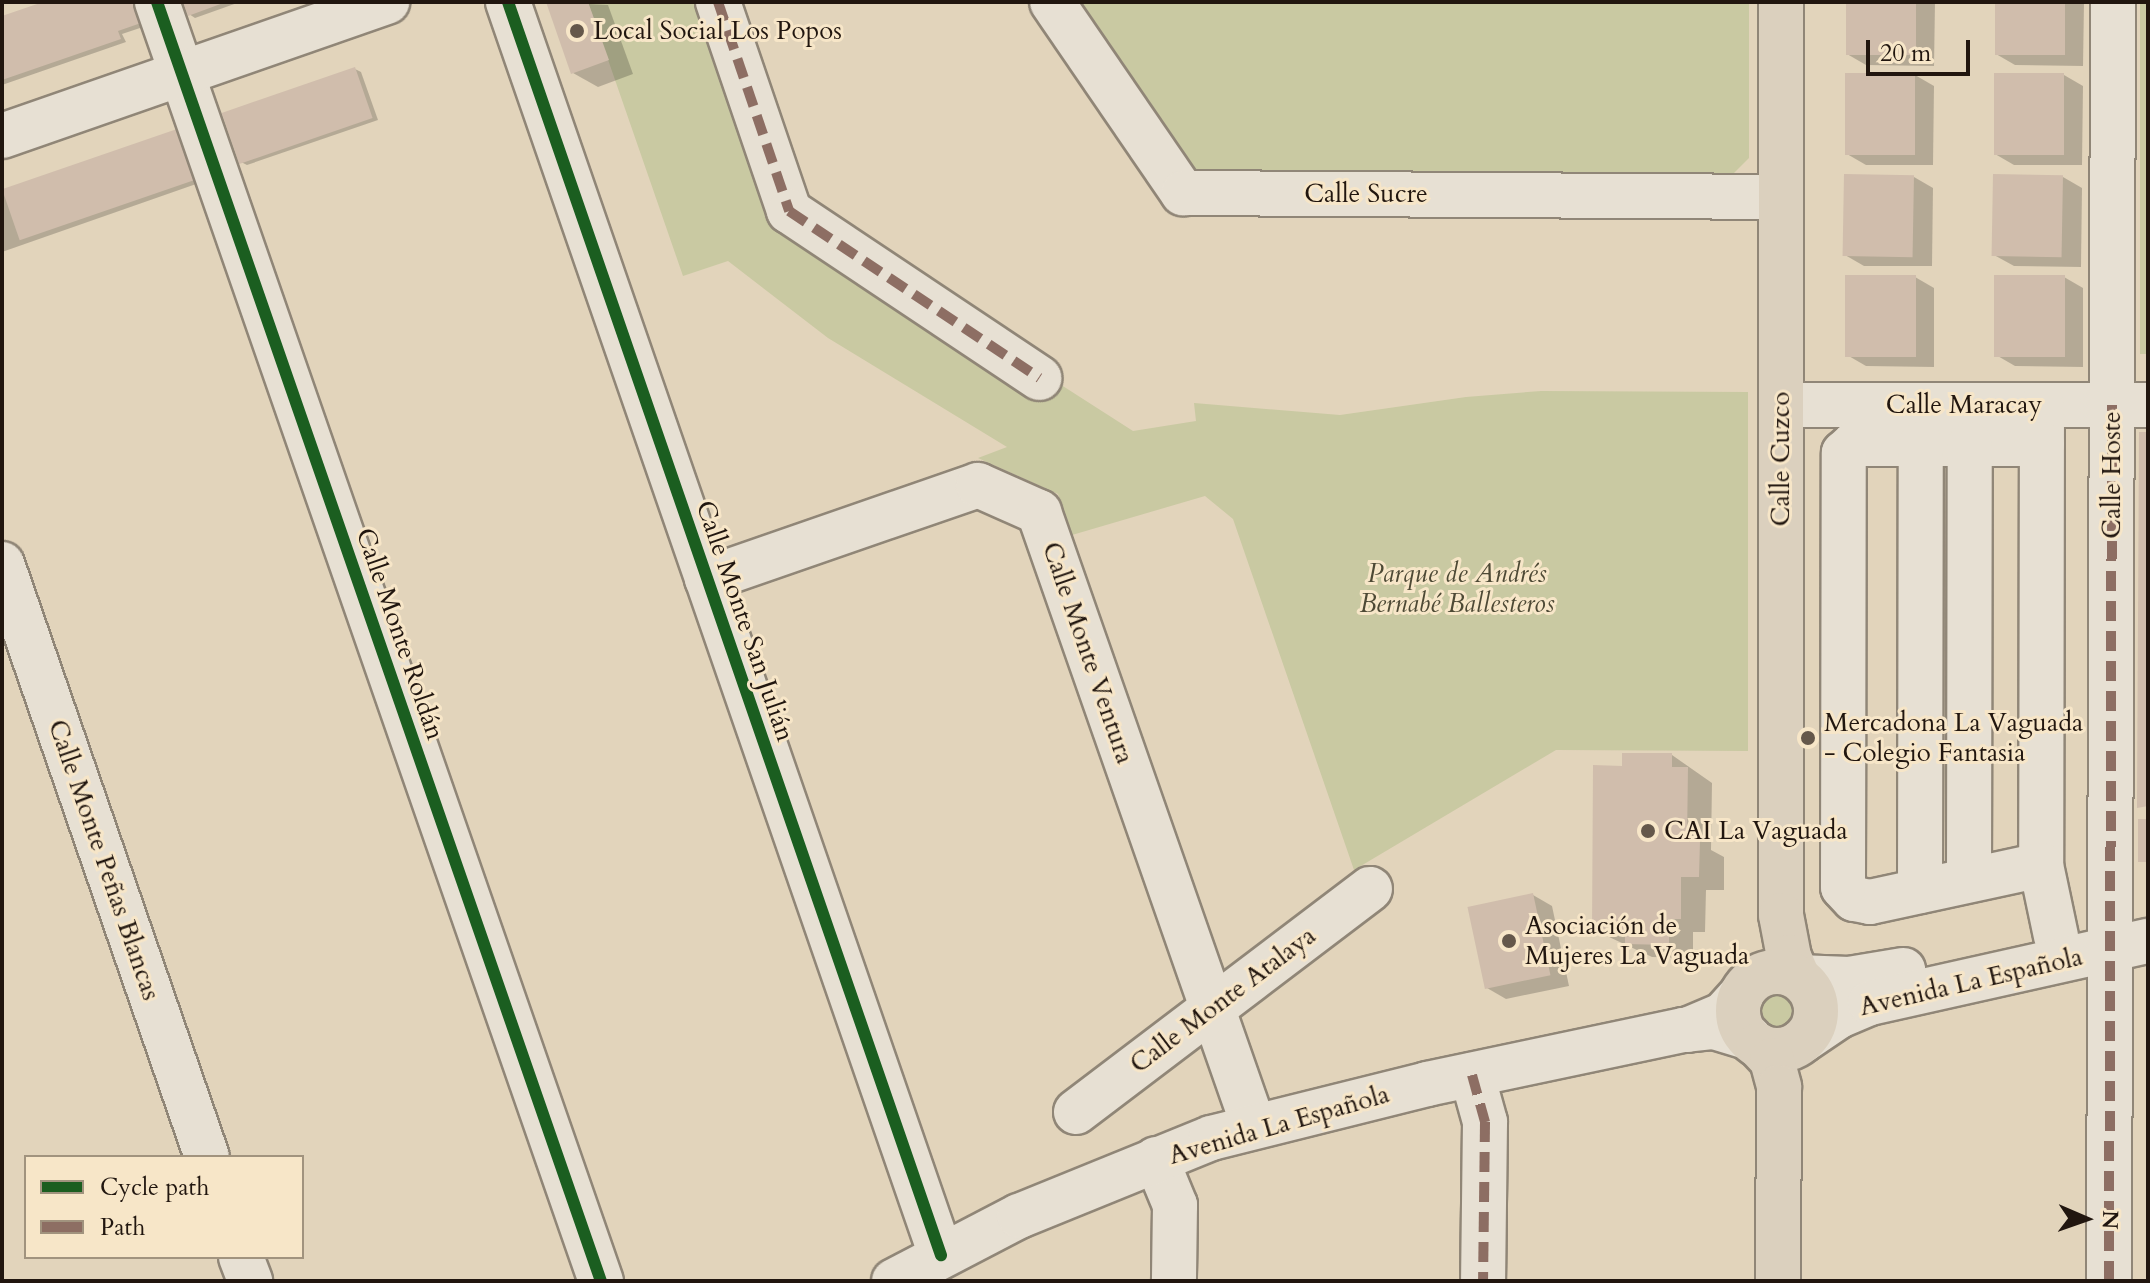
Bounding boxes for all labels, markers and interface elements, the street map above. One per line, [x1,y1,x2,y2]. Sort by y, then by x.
place label: Local Social Los Popos [593,15,842,47]
marker: Local Social Los Popos [568,22,586,40]
scale bar [1870,24,1974,74]
text: 20 m [1880,37,1931,70]
street label: Calle Sucre [1304,178,1428,210]
street label: Calle Maracay [1886,389,2042,421]
street label: Calle Cuzco [1765,392,1797,526]
street label: Calle Hoste [2096,411,2128,539]
street label: Calle Monte San Julián [689,497,801,745]
street label: Calle Monte Roldán [349,524,451,744]
street label: Calle Monte Ventura [1035,538,1141,768]
park label: Parque de Andrés Bernabé Ballesteros [1359,558,1555,620]
place label: Mercadona La Vaguada - Colegio Fantasia [1824,707,2083,768]
street label: Calle Monte Peñas Blancas [41,716,167,1004]
marker: Mercadona La Vaguada - Colegio Fantasia [1799,729,1817,747]
place label: CAI La Vaguada [1664,815,1848,847]
marker: CAI La Vaguada [1639,822,1657,840]
place label: Asociación de Mujeres La Vaguada [1525,910,1749,972]
street label: Calle Monte Atalaya [1124,920,1322,1080]
marker: Asociación de Mujeres La Vaguada [1500,932,1518,950]
street label: Avenida La Española [1856,941,2086,1023]
street label: Avenida La Española [1165,1079,1393,1171]
legend [24,1155,304,1259]
text: Cycle path [100,1171,209,1204]
north arrow [2046,1179,2126,1259]
text: N [2095,1210,2125,1230]
text: Path [100,1211,145,1244]

